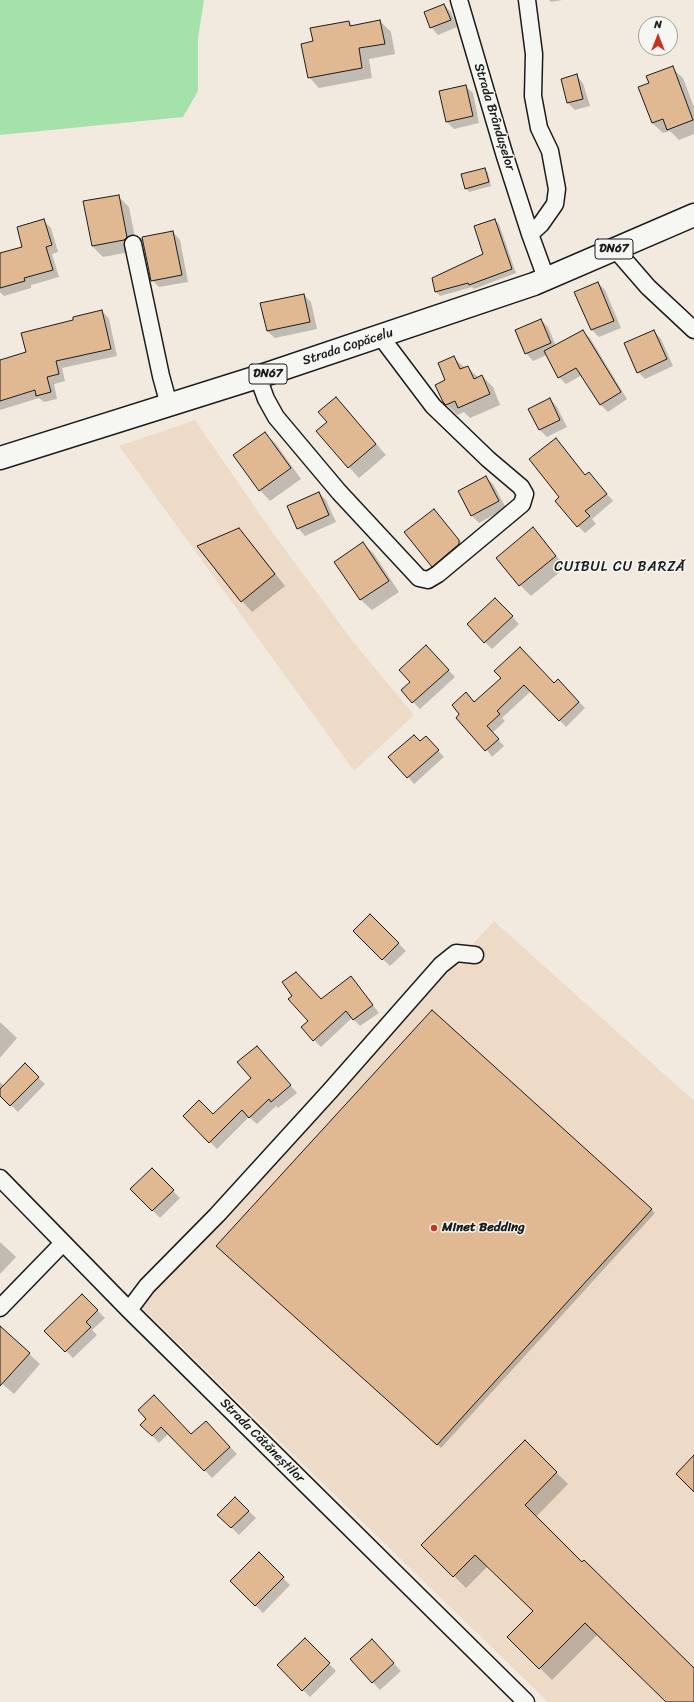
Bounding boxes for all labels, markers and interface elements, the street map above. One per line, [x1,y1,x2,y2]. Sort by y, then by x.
text: N [654,15,662,34]
north arrow [638,16,678,56]
street label: Strada Brândușelor [470,61,518,173]
road number: DN67 [595,239,633,259]
street label: Strada Copăcelu [301,325,395,369]
road number: DN67 [249,364,287,384]
district label: CUIBUL CU BARZĂ [555,559,685,575]
place label: Minet Bedding [442,1220,525,1236]
marker: Minet Bedding [429,1223,439,1233]
street label: Strada Cătăneștilor [216,1395,308,1487]

